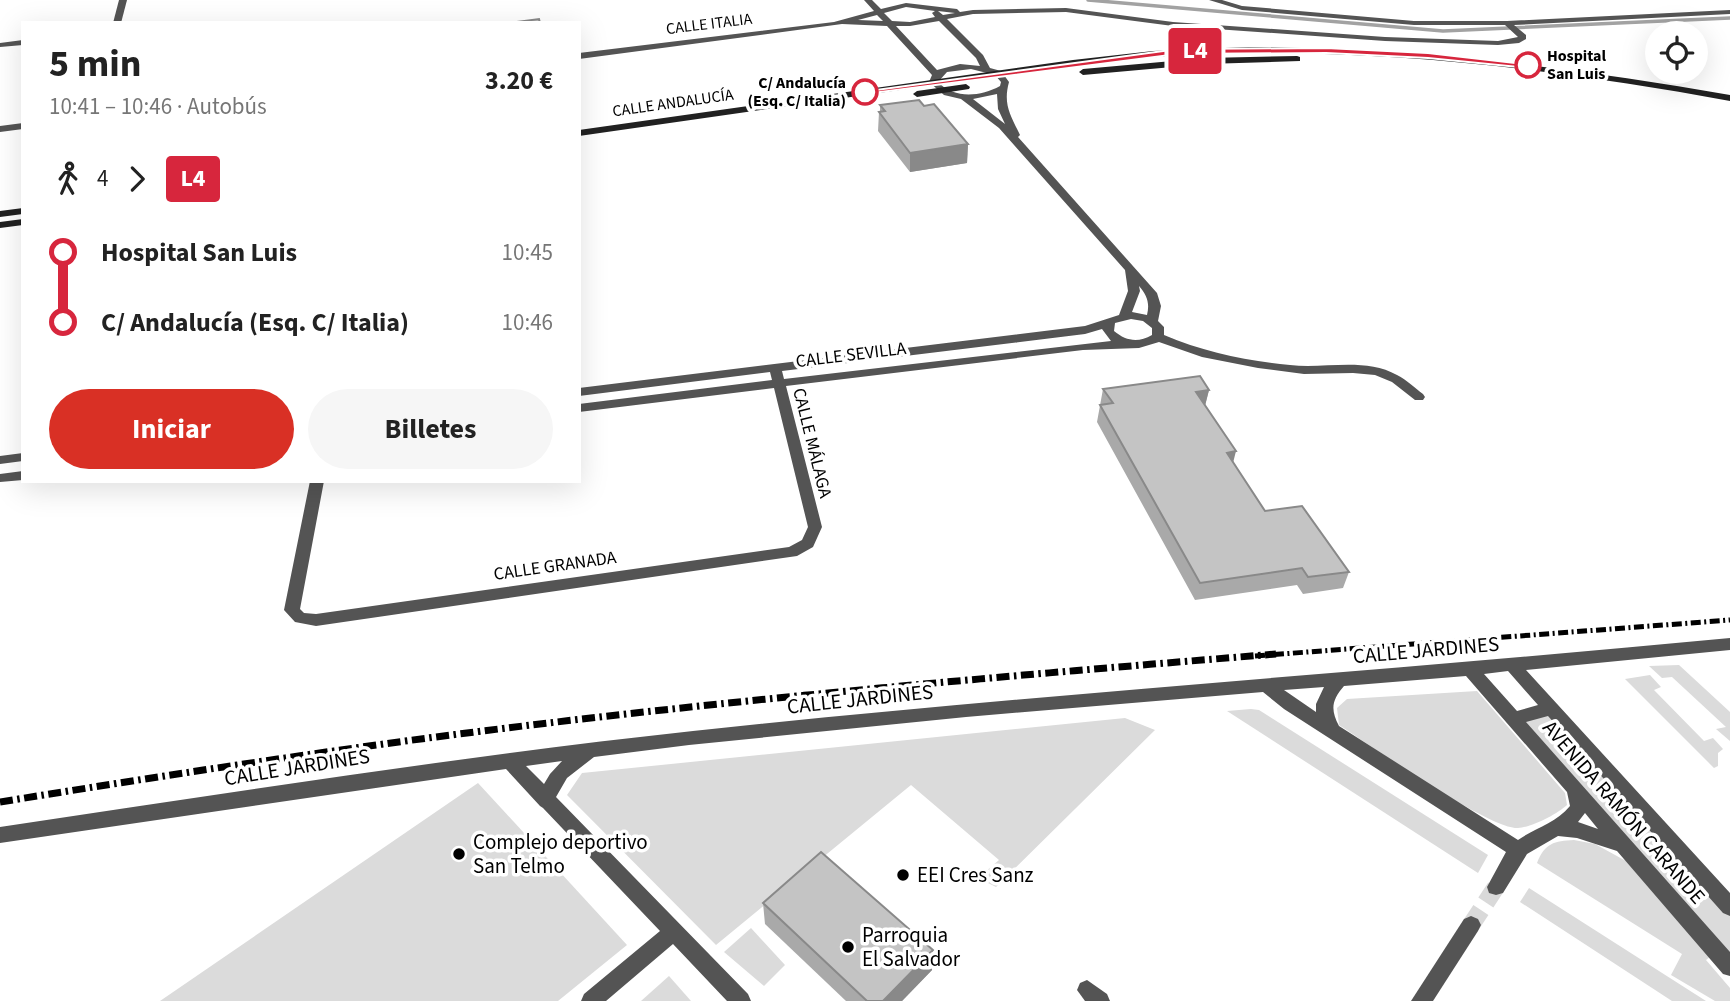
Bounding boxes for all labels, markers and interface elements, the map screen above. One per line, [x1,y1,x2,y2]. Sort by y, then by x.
street label: CALLE ITALIA [665,8,754,40]
map controls [1645,21,1708,84]
button: locate [1645,21,1708,84]
line badge: L4 [1164,28,1226,74]
text: L4 [1182,33,1208,68]
text: 5 min [49,37,141,91]
place label: Hospital San Luis [1547,45,1606,85]
marker: Hospital San Luis [1515,52,1541,78]
text: 3.20 € [485,62,553,99]
place label: C/ Andalucía (Esq. C/ Italia) [748,72,846,112]
marker: C/ Andalucía (Esq. C/ Italia) [852,79,878,105]
street label: CALLE ANDALUCÍA [611,84,735,122]
text: 10:41 – 10:46 · Autobús [49,90,267,123]
icon: walk [49,160,87,198]
icon: forward [118,160,156,198]
text: L4 [180,161,206,196]
text: 4 [97,162,108,195]
text: Hospital San Luis [101,234,297,271]
text: 10:45 [502,236,553,269]
text: C/ Andalucía (Esq. C/ Italia) [101,304,409,341]
text: 10:46 [502,306,553,339]
street label: CALLE SEVILLA [794,336,908,374]
street label: CALLE MÁLAGA [786,385,838,501]
button: Iniciar [49,389,294,469]
button: Billetes [308,389,553,469]
street label: CALLE GRANADA [492,545,618,587]
street label: CALLE JARDINES [1352,629,1500,671]
street label: CALLE JARDINES [785,676,935,722]
street label: AVENIDA RAMÓN CARANDE [1536,714,1712,910]
street label: CALLE JARDINES [222,741,372,793]
place label: Complejo deportivo San Telmo [473,827,648,881]
marker: Complejo deportivo San Telmo [451,846,467,862]
place label: EEI Cres Sanz [917,860,1034,890]
marker: EEI Cres Sanz [895,867,911,883]
place label: Parroquia El Salvador [862,920,961,974]
marker: Parroquia El Salvador [840,939,856,955]

